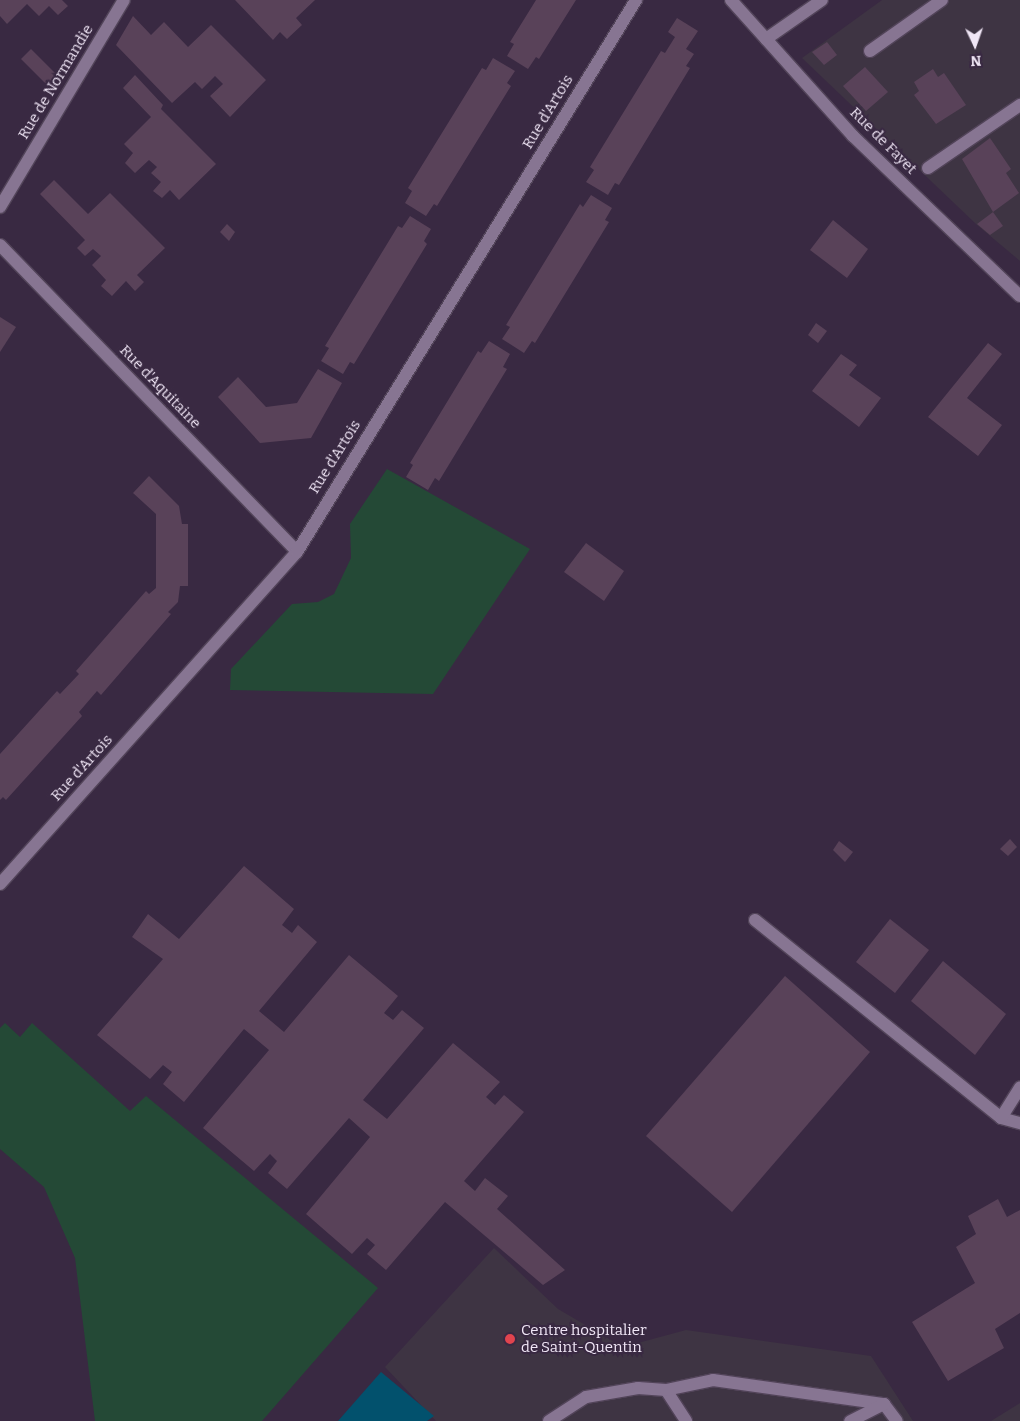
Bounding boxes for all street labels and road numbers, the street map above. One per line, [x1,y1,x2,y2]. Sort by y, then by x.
street label: Rue de Normandie [15,21,97,143]
street label: Rue d'Artois [519,72,577,152]
street label: Rue de Fayet [846,104,920,178]
street label: Rue d'Aquitaine [116,341,204,433]
street label: Rue d'Artois [305,417,365,497]
street label: Rue d'Artois [47,731,117,805]

